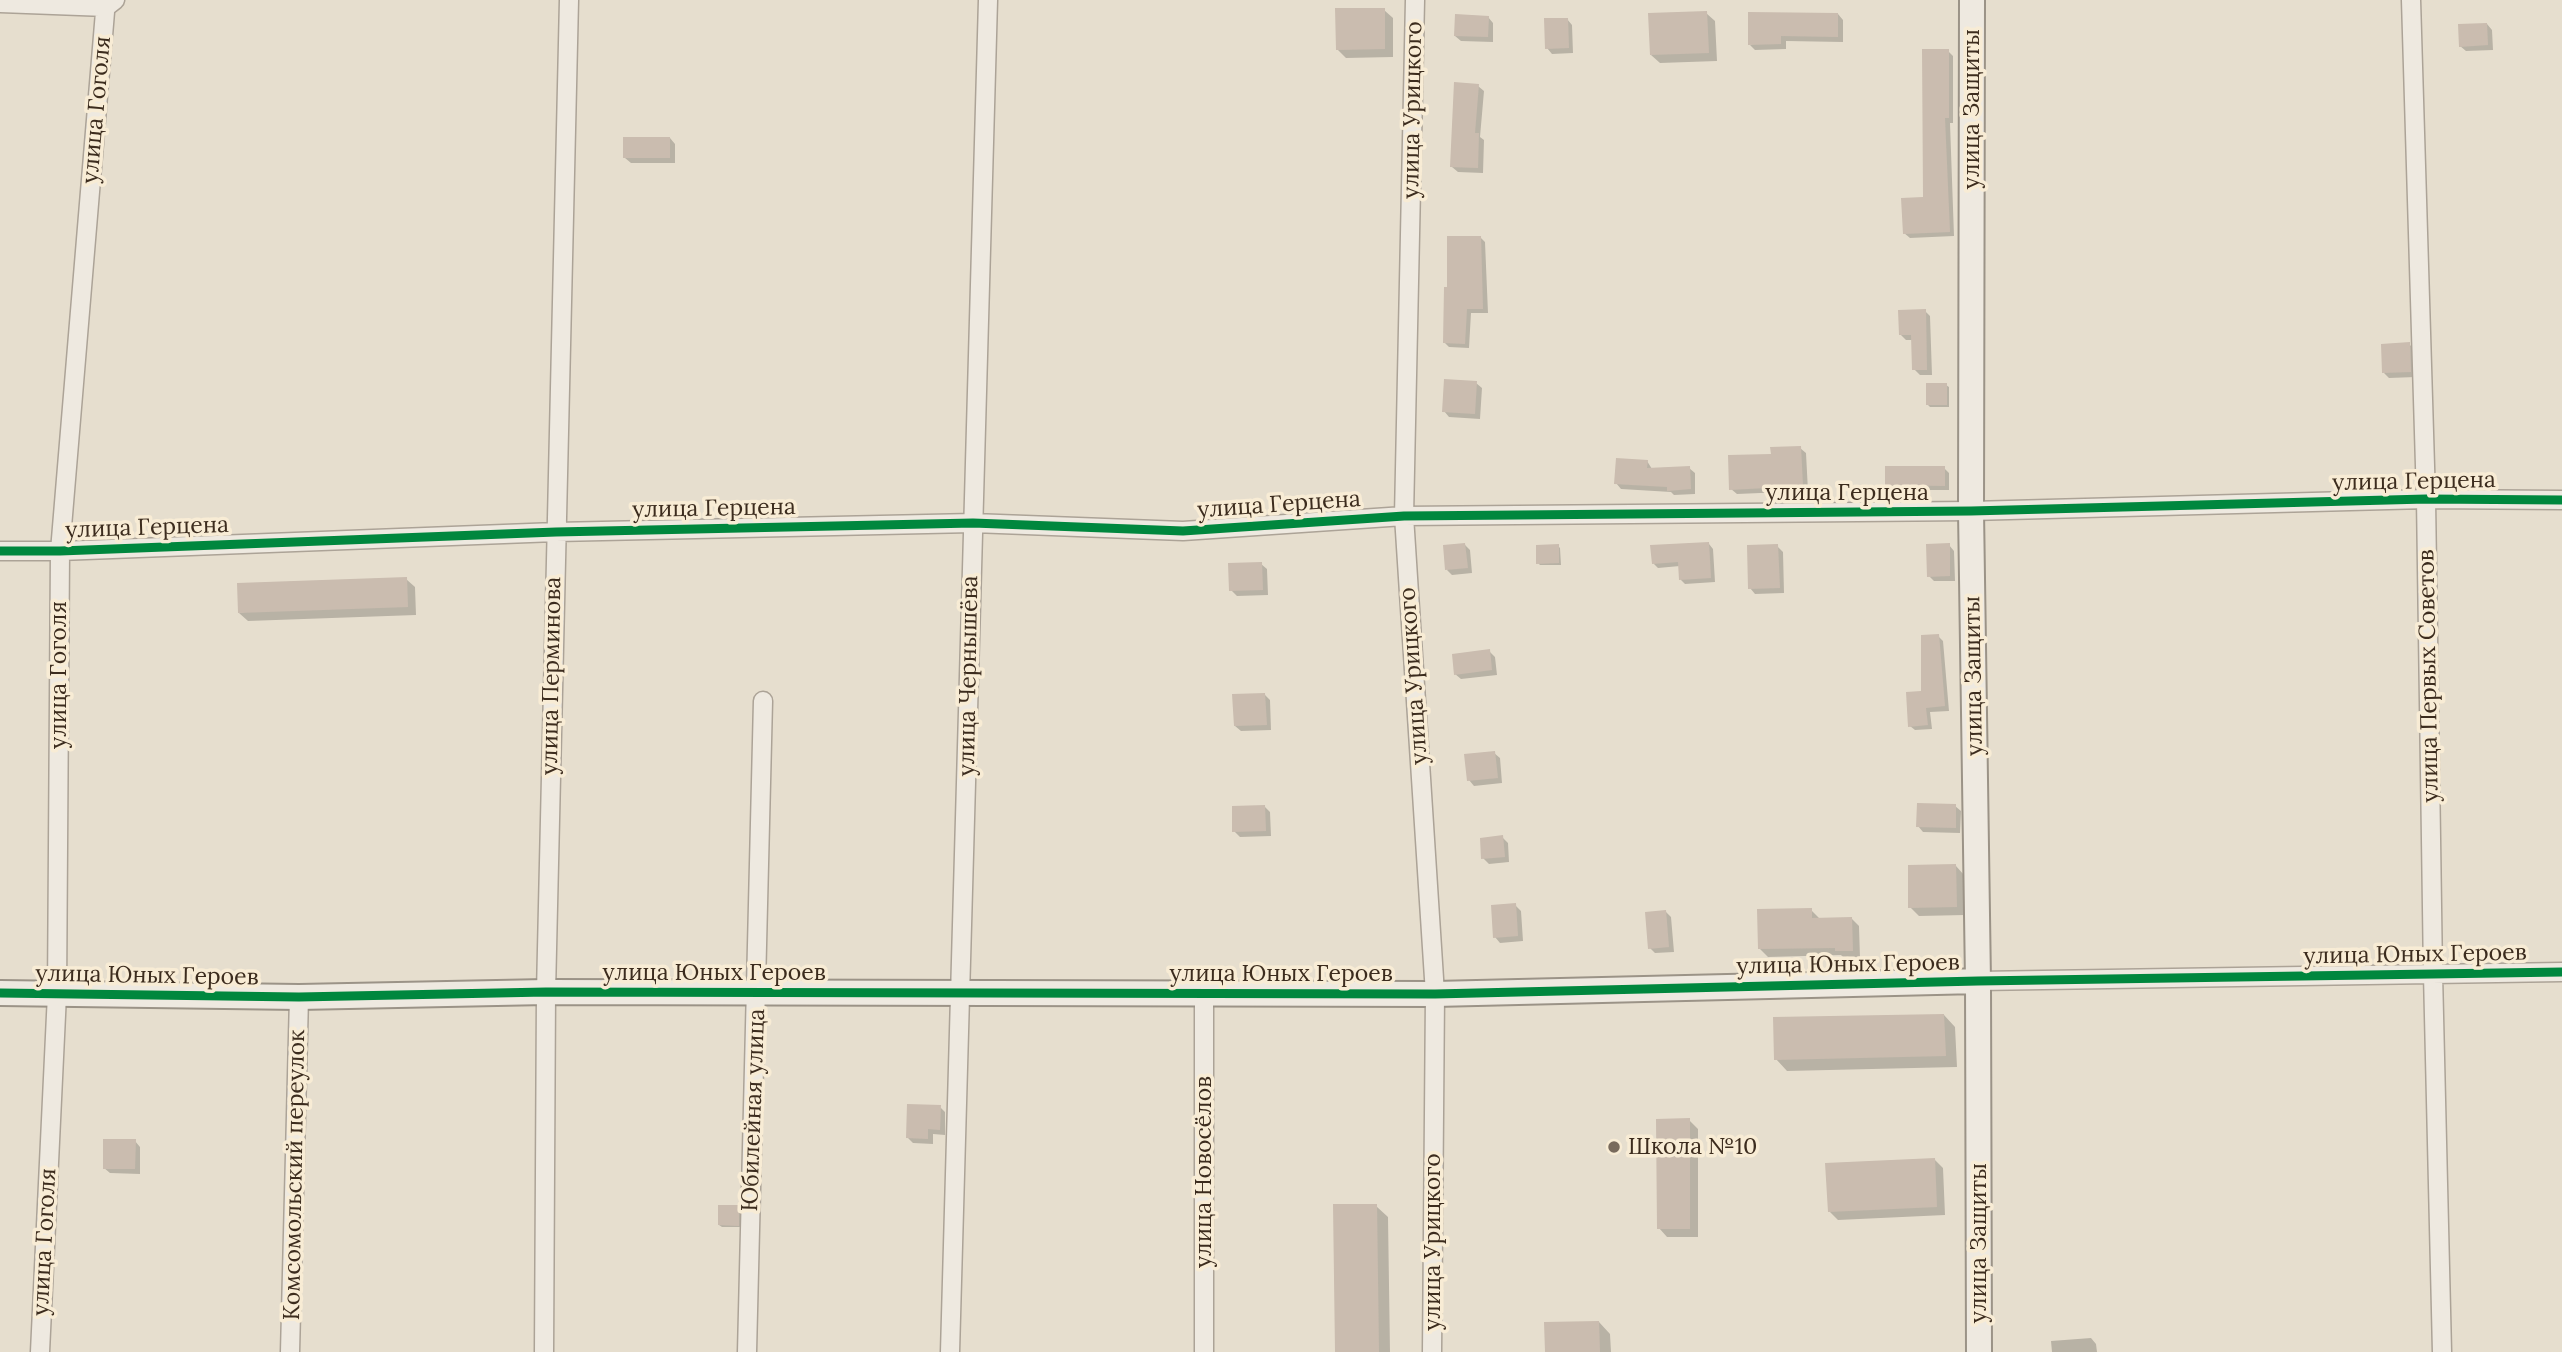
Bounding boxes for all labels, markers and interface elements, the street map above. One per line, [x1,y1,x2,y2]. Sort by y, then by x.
street label: улица Урицкого [1398,21,1428,199]
street label: улица Защиты [1958,29,1986,189]
street label: улица Гоголя [77,35,117,185]
street label: улица Герцена [2332,467,2496,497]
street label: улица Герцена [1765,479,1929,507]
street label: улица Герцена [1196,486,1362,524]
street label: улица Герцена [632,494,796,524]
street label: улица Герцена [65,511,229,545]
street label: улица Первых Советов [2413,549,2445,803]
street label: улица Чернышёва [953,575,985,777]
street label: улица Перминова [536,577,568,775]
street label: улица Урицкого [1394,586,1434,766]
street label: улица Защиты [1959,596,1989,756]
street label: улица Гоголя [45,601,73,749]
street label: улица Юных Героев [2303,939,2527,971]
street label: улица Юных Героев [1736,949,1960,981]
street label: улица Юных Героев [602,959,826,987]
street label: улица Юных Героев [35,960,259,992]
street label: улица Юных Героев [1169,960,1393,988]
street label: Юбилейная улица [737,1008,771,1212]
street label: Комсомольский переулок [279,1029,311,1321]
street label: улица Новосёлов [1190,1076,1218,1268]
place label: Школа №10 [1628,1133,1757,1161]
marker: Школа №10 [1606,1139,1622,1155]
street label: улица Урицкого [1419,1153,1447,1331]
street label: улица Защиты [1965,1163,1993,1323]
street label: улица Гоголя [27,1167,63,1317]

